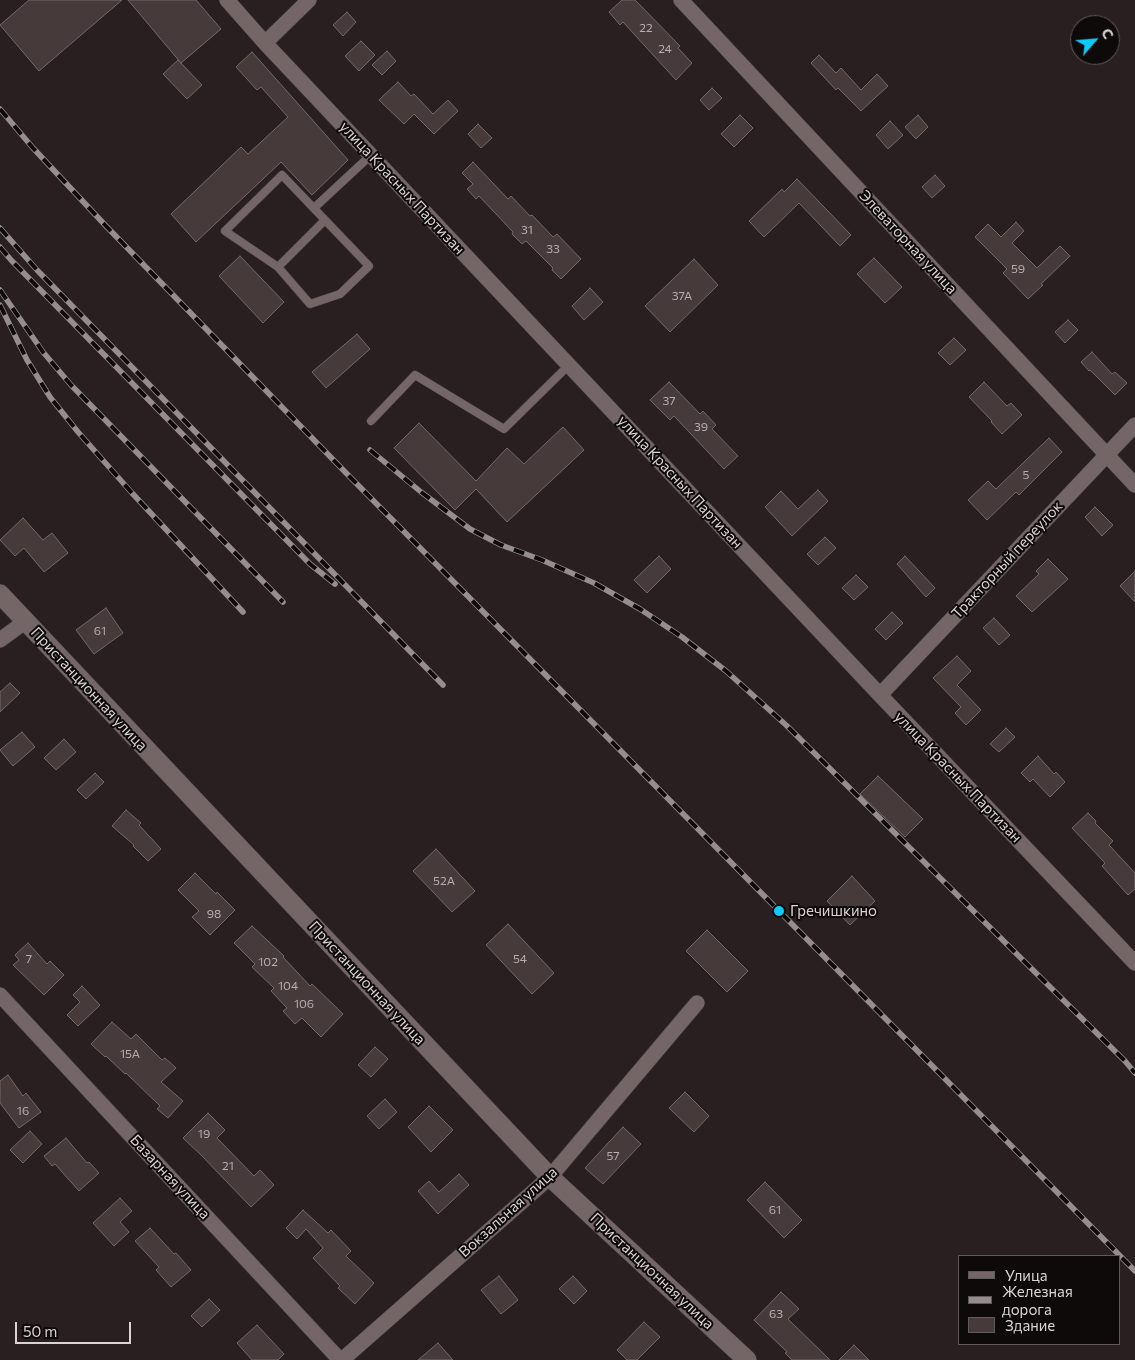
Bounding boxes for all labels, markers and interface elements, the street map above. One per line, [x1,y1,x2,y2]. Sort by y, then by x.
north arrow [1070,15,1120,65]
house number: 22 [639,21,653,35]
text: С [1098,25,1118,42]
house number: 24 [658,42,672,56]
street label: улица Красных Партизан [336,118,468,258]
street label: Элеваторная улица [855,186,961,298]
house number: 31 [521,223,533,237]
house number: 33 [546,242,560,256]
house number: 59 [1011,262,1025,276]
house number: 37А [672,289,692,303]
house number: 37 [662,394,676,408]
street label: улица Красных Партизан [614,412,746,552]
house number: 39 [694,420,708,434]
house number: 5 [1023,468,1029,482]
street label: Тракторный переулок [948,497,1066,623]
street label: Пристанционная улица [27,624,151,754]
house number: 61 [94,624,106,638]
street label: улица Красных Партизан [891,708,1025,846]
house number: 52А [433,874,455,888]
place label: Гречишкино [790,902,877,920]
marker: Гречишкино [772,904,786,918]
house number: 98 [207,907,221,921]
street label: Пристанционная улица [305,918,429,1048]
house number: 7 [26,952,32,966]
house number: 54 [513,952,527,966]
house number: 102 [258,955,278,969]
house number: 104 [278,979,298,993]
house number: 106 [294,997,314,1011]
house number: 15А [120,1047,140,1061]
house number: 16 [17,1104,29,1118]
house number: 19 [198,1127,210,1141]
street label: Базарная улица [126,1131,214,1223]
house number: 57 [606,1149,620,1163]
house number: 21 [222,1159,234,1173]
street label: Вокзальная улица [455,1163,561,1261]
house number: 61 [769,1203,781,1217]
street label: Пристанционная улица [587,1209,717,1333]
legend [958,1255,1120,1345]
text: Улица [1005,1266,1047,1284]
text: Железная дорога [1002,1282,1073,1318]
house number: 63 [769,1307,783,1321]
scale bar [18,1312,134,1344]
text: Здание [1005,1316,1055,1334]
text: 50 m [23,1322,57,1340]

